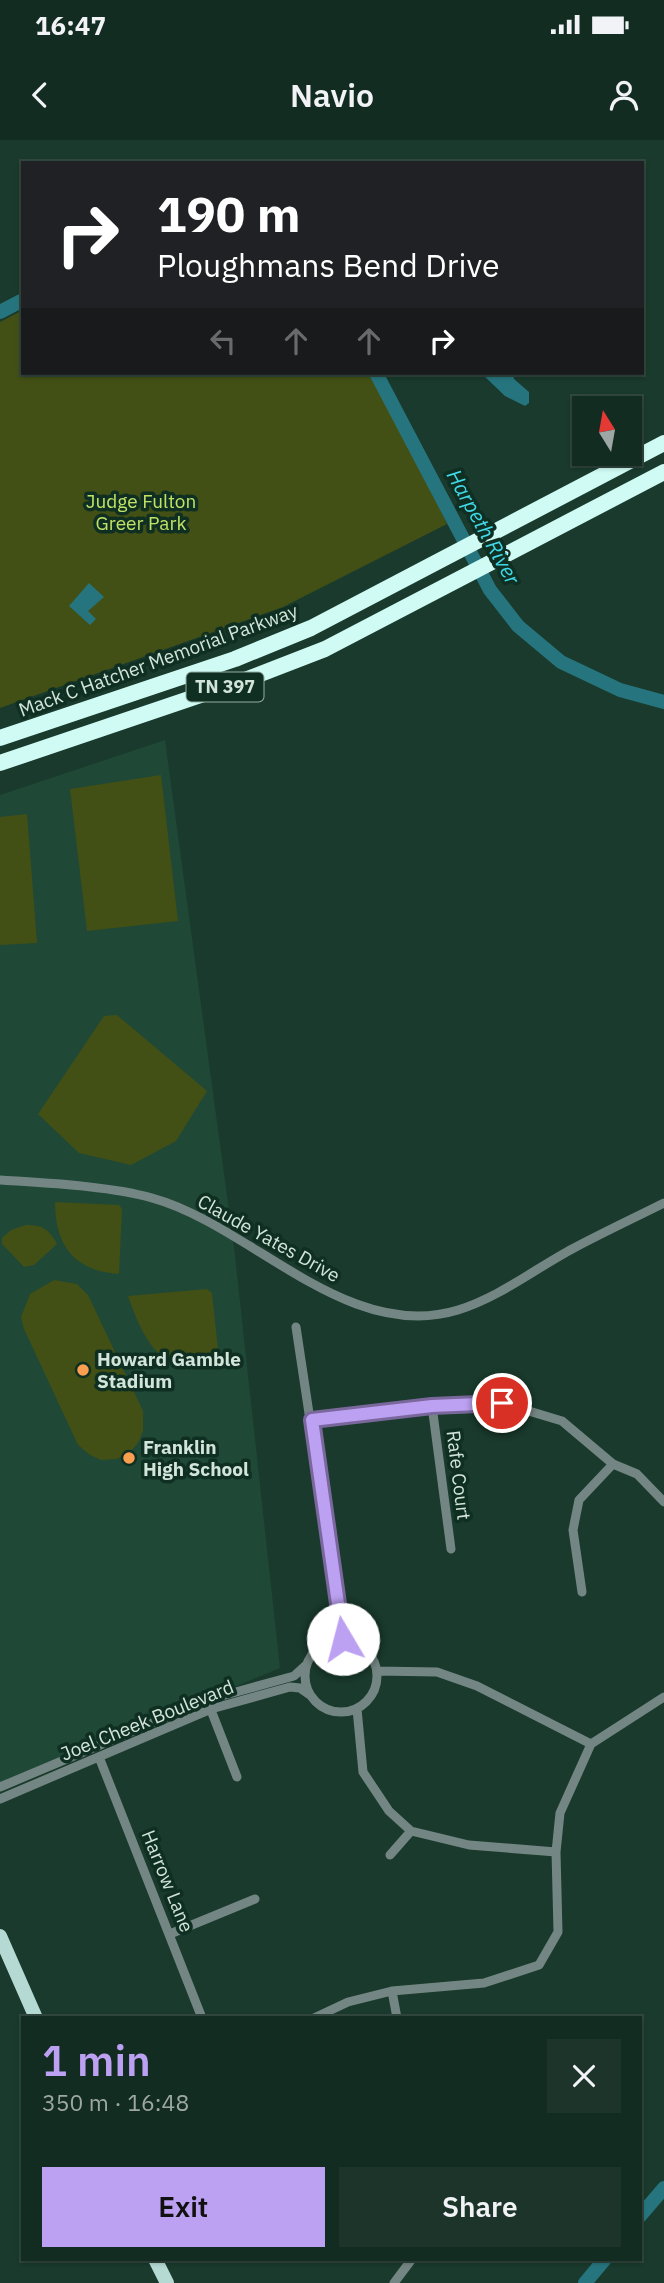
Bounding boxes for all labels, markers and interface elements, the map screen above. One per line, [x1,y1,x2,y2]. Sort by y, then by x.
text: 16:47 [35,8,106,42]
text: Navio [290,74,374,116]
icon: back [21,76,59,114]
icon: person [605,76,643,114]
text: 190 m [157,182,301,245]
icon: right [42,189,133,280]
text: Ploughmans Bend Drive [157,244,500,286]
icon: left [204,322,242,360]
icon: ahead [277,322,315,360]
icon: ahead [350,322,388,360]
icon: right [423,322,461,360]
north arrow [572,396,642,466]
map controls [572,396,642,466]
water label: Harpeth River [441,464,528,590]
park label: Judge Fulton Greer Park [86,489,196,535]
street label: Mack C Hatcher Memorial Parkway [15,598,301,722]
road number: TN 397 [187,672,264,702]
street label: Claude Yates Drive [194,1189,344,1287]
place label: Howard Gamble Stadium [97,1347,241,1393]
marker: Howard Gamble Stadium [75,1362,91,1378]
pin [472,1373,532,1433]
icon: arrive [483,1384,521,1422]
street label: Rafe Court [442,1429,476,1521]
place label: Franklin High School [143,1435,249,1481]
marker: Franklin High School [121,1450,137,1466]
position arrow [306,1602,380,1676]
street label: Joel Cheek Boulevard [57,1674,237,1766]
street label: Harrow Lane [137,1826,199,1936]
text: 1 min [42,2033,151,2088]
button: close [547,2039,621,2113]
text: 350 m · 16:48 [42,2087,189,2117]
button: Exit [42,2167,325,2247]
button: Share [339,2167,621,2247]

